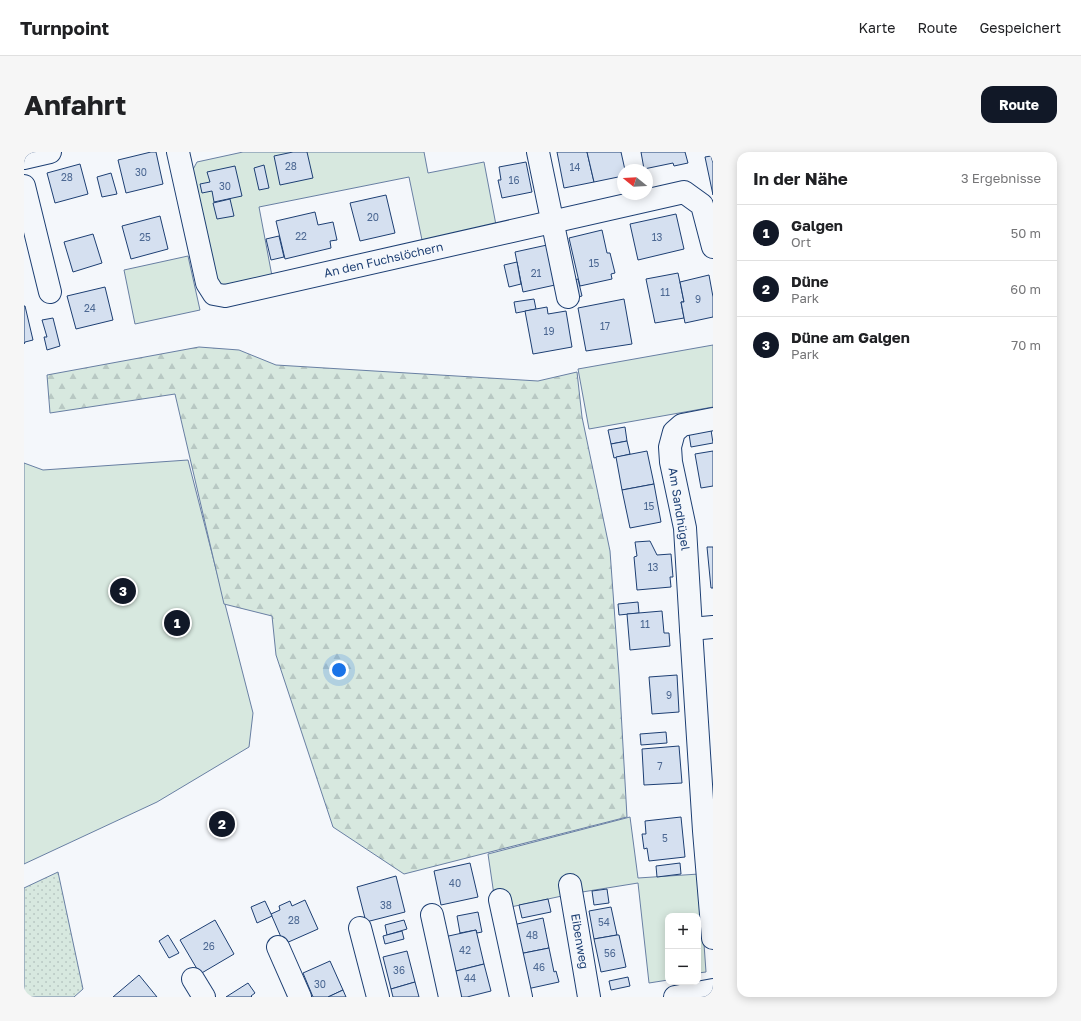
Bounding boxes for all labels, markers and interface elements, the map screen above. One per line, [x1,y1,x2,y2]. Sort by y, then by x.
text: Turnpoint [20,16,109,39]
text: Karte [859,19,895,36]
text: Route [917,19,957,36]
text: Gespeichert [979,19,1061,36]
button: Route [981,86,1057,123]
text: Anfahrt [24,88,126,121]
house number: 28 [285,160,297,172]
house number: 14 [570,161,580,173]
north arrow [617,164,653,200]
house number: 30 [135,166,147,178]
text: In der Nähe [753,168,848,189]
text: 3 Ergebnisse [961,170,1041,186]
house number: 28 [61,171,73,183]
house number: 16 [509,174,519,186]
house number: 30 [219,180,231,192]
house number: 20 [367,211,379,223]
text: Galgen [791,216,843,234]
text: 1 [763,225,769,241]
text: 50 m [1011,225,1041,241]
house number: 22 [295,230,307,242]
house number: 25 [139,231,151,243]
house number: 13 [652,231,662,243]
text: Ort [791,234,811,250]
street label: An den Fuchslöchern [322,239,445,280]
house number: 15 [589,257,600,269]
house number: 21 [531,267,541,279]
text: Düne [791,272,829,290]
text: 2 [762,281,770,297]
text: 60 m [1010,281,1041,297]
house number: 11 [660,286,670,298]
text: Park [791,290,819,306]
house number: 9 [695,293,701,305]
house number: 24 [84,302,96,314]
house number: 17 [600,320,610,332]
house number: 19 [544,325,554,337]
text: Düne am Galgen [791,328,910,346]
text: 3 [762,337,770,353]
text: 70 m [1011,337,1041,353]
text: Park [791,346,819,362]
street label: Am Sandhügel [666,466,693,552]
house number: 15 [644,500,655,512]
house number: 13 [648,561,658,573]
pin: 3 [110,576,136,606]
pin: 1 [164,608,190,638]
house number: 11 [640,618,650,630]
your location [329,660,349,680]
house number: 9 [666,689,672,701]
house number: 7 [657,760,663,772]
pin: 2 [209,809,235,839]
house number: 5 [662,832,668,844]
house number: 40 [449,877,461,889]
house number: 38 [380,899,392,911]
street label: Eibenweg [568,912,592,970]
map controls [665,913,701,985]
button: + [665,913,701,949]
house number: 28 [288,914,300,926]
house number: 54 [598,916,610,928]
house number: 48 [526,929,538,941]
house number: 26 [203,940,215,952]
house number: 42 [459,944,471,956]
house number: 56 [604,947,616,959]
button: − [665,949,701,985]
house number: 46 [533,961,545,973]
house number: 36 [393,964,405,976]
house number: 44 [464,972,476,984]
house number: 30 [314,978,326,990]

